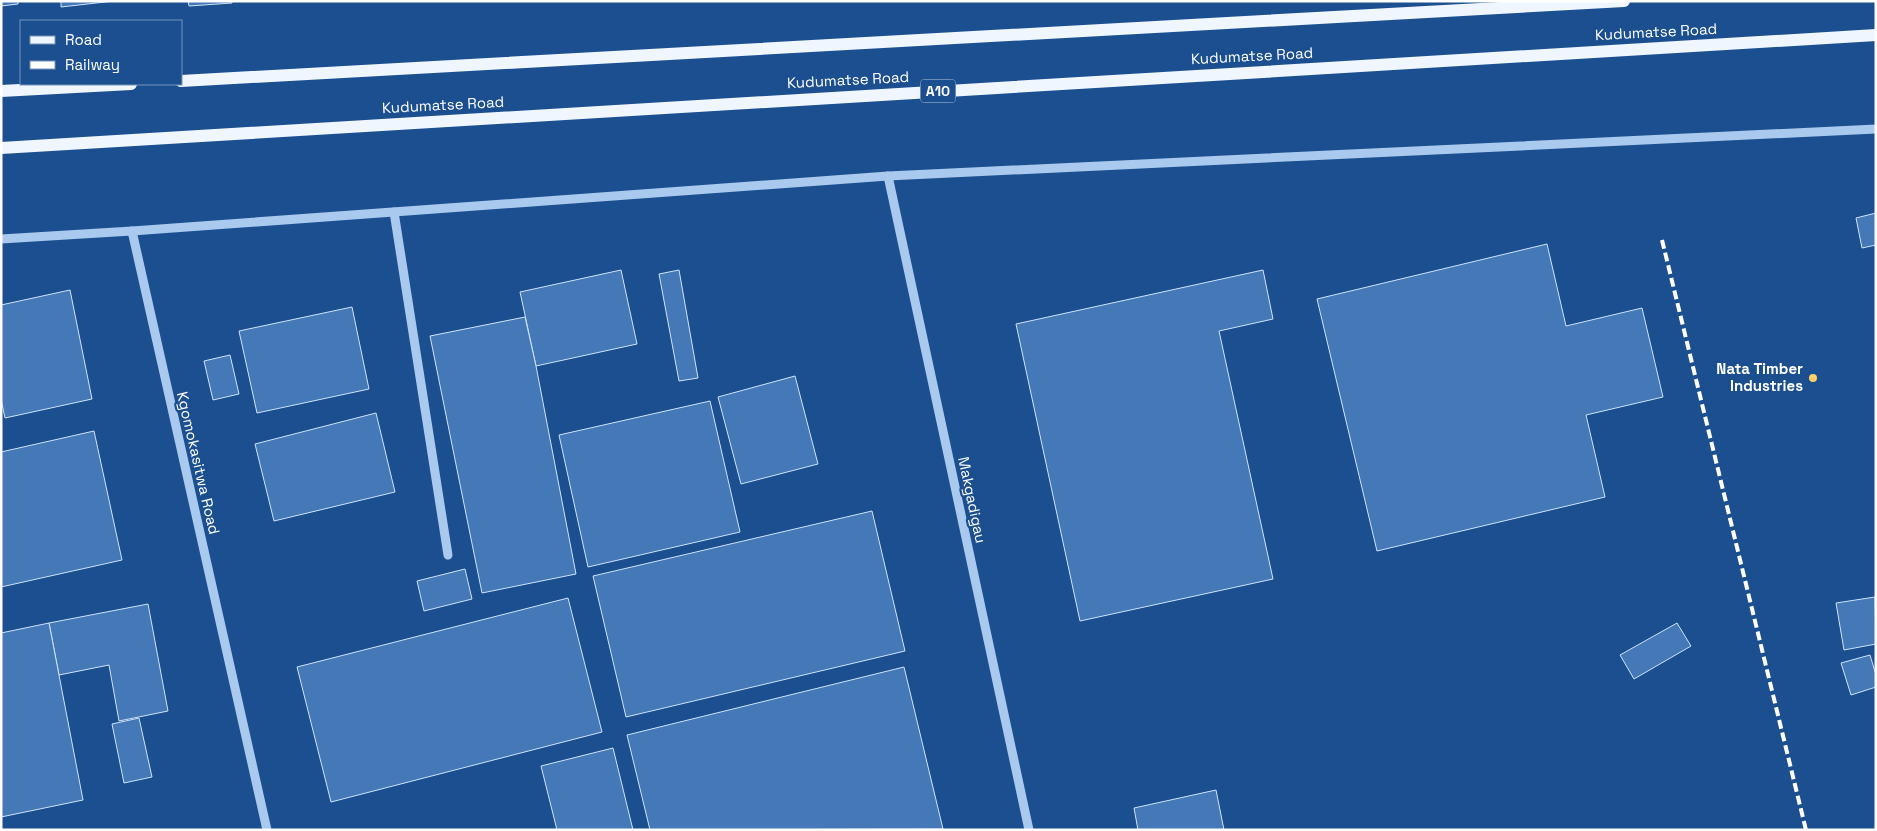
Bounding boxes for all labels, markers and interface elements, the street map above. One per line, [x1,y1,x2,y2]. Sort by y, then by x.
street label: Kudumatse Road [1594,19,1718,44]
legend [20,20,182,85]
text: Road [65,30,102,49]
street label: Kudumatse Road [1190,43,1314,68]
text: Railway [65,55,120,74]
street label: Kudumatse Road [786,67,910,92]
road number: A10 [920,80,956,102]
street label: Kudumatse Road [381,92,505,117]
place label: Nata Timber Industries [1716,359,1803,395]
marker: Nata Timber Industries [1807,372,1819,384]
street label: Kgomokasitwa Road [173,390,224,536]
street label: Makgadigau [954,455,991,545]

